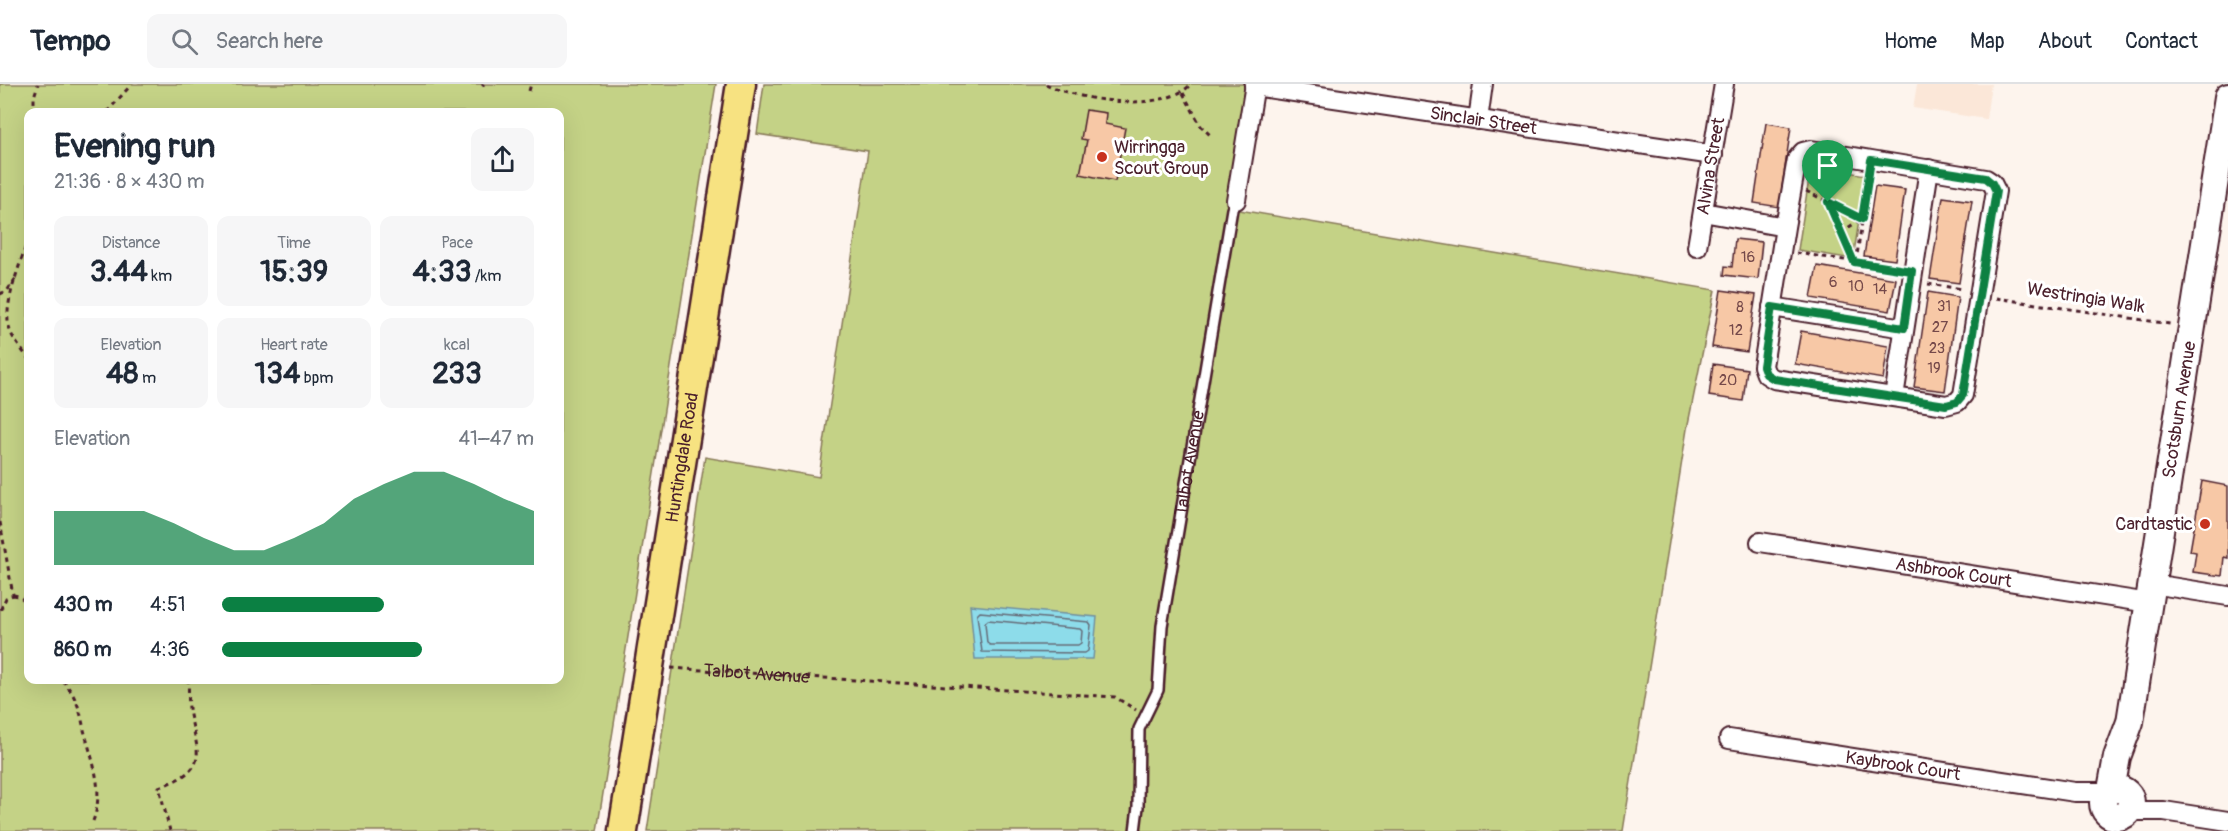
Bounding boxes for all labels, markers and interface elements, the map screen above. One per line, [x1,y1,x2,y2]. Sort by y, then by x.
search box [147,14,567,68]
text: Tempo [30,24,111,59]
icon: search [168,25,201,58]
text: Search here [216,27,323,55]
text: Home [1884,28,1937,55]
text: Map [1970,28,2005,55]
text: About [2038,28,2092,55]
text: Contact [2125,28,2198,55]
street label: Sinclair Street [1428,101,1539,140]
street label: Alvina Street [1691,115,1730,217]
text: Evening run [54,126,215,167]
button: share [471,128,534,191]
place label: Wirringga Scout Group [1114,136,1209,180]
pin [1802,140,1853,202]
icon: arrive [1811,149,1844,182]
marker: Wirringga Scout Group [1095,150,1109,164]
text: 21:36 · 8 × 430 m [54,169,205,194]
text: Distance [102,233,160,253]
text: Time [277,233,311,253]
text: Pace [441,233,473,253]
house number: 16 [1741,248,1755,267]
text: 3.44 [90,253,148,290]
text: 15:39 [260,253,328,290]
text: 4:33 [413,253,471,290]
text: km [148,266,172,286]
text: /km [471,266,502,286]
house number: 6 [1829,273,1837,292]
house number: 10 [1848,277,1864,296]
street label: Westringia Walk [2025,277,2147,319]
house number: 14 [1873,280,1888,299]
house number: 31 [1937,297,1951,316]
house number: 8 [1736,298,1744,317]
house number: 27 [1932,318,1948,337]
house number: 12 [1729,321,1743,340]
text: Elevation [101,335,161,355]
text: Heart rate [260,335,328,355]
text: kcal [444,335,470,355]
house number: 23 [1929,339,1945,358]
street label: Scotsburn Avenue [2157,339,2201,480]
text: 48 [106,355,138,392]
text: 134 [255,355,300,392]
text: 233 [432,355,482,392]
house number: 19 [1927,359,1941,378]
text: m [138,368,156,388]
text: bpm [300,368,333,388]
house number: 20 [1719,371,1737,390]
street label: Huntingdale Road [660,391,704,524]
street label: Talbot Avenue [1169,408,1210,517]
text: Elevation [54,426,130,451]
text: 41–47 m [459,426,534,451]
place label: Cardtastic [2115,513,2193,536]
marker: Cardtastic [2198,517,2212,531]
street label: Ashbrook Court [1894,552,2014,593]
text: 430 m [54,592,113,617]
text: 4:51 [150,592,186,617]
text: 860 m [54,637,111,662]
text: 4:36 [150,637,190,662]
street label: Talbot Avenue [703,659,811,689]
street label: Kaybrook Court [1844,745,1963,786]

